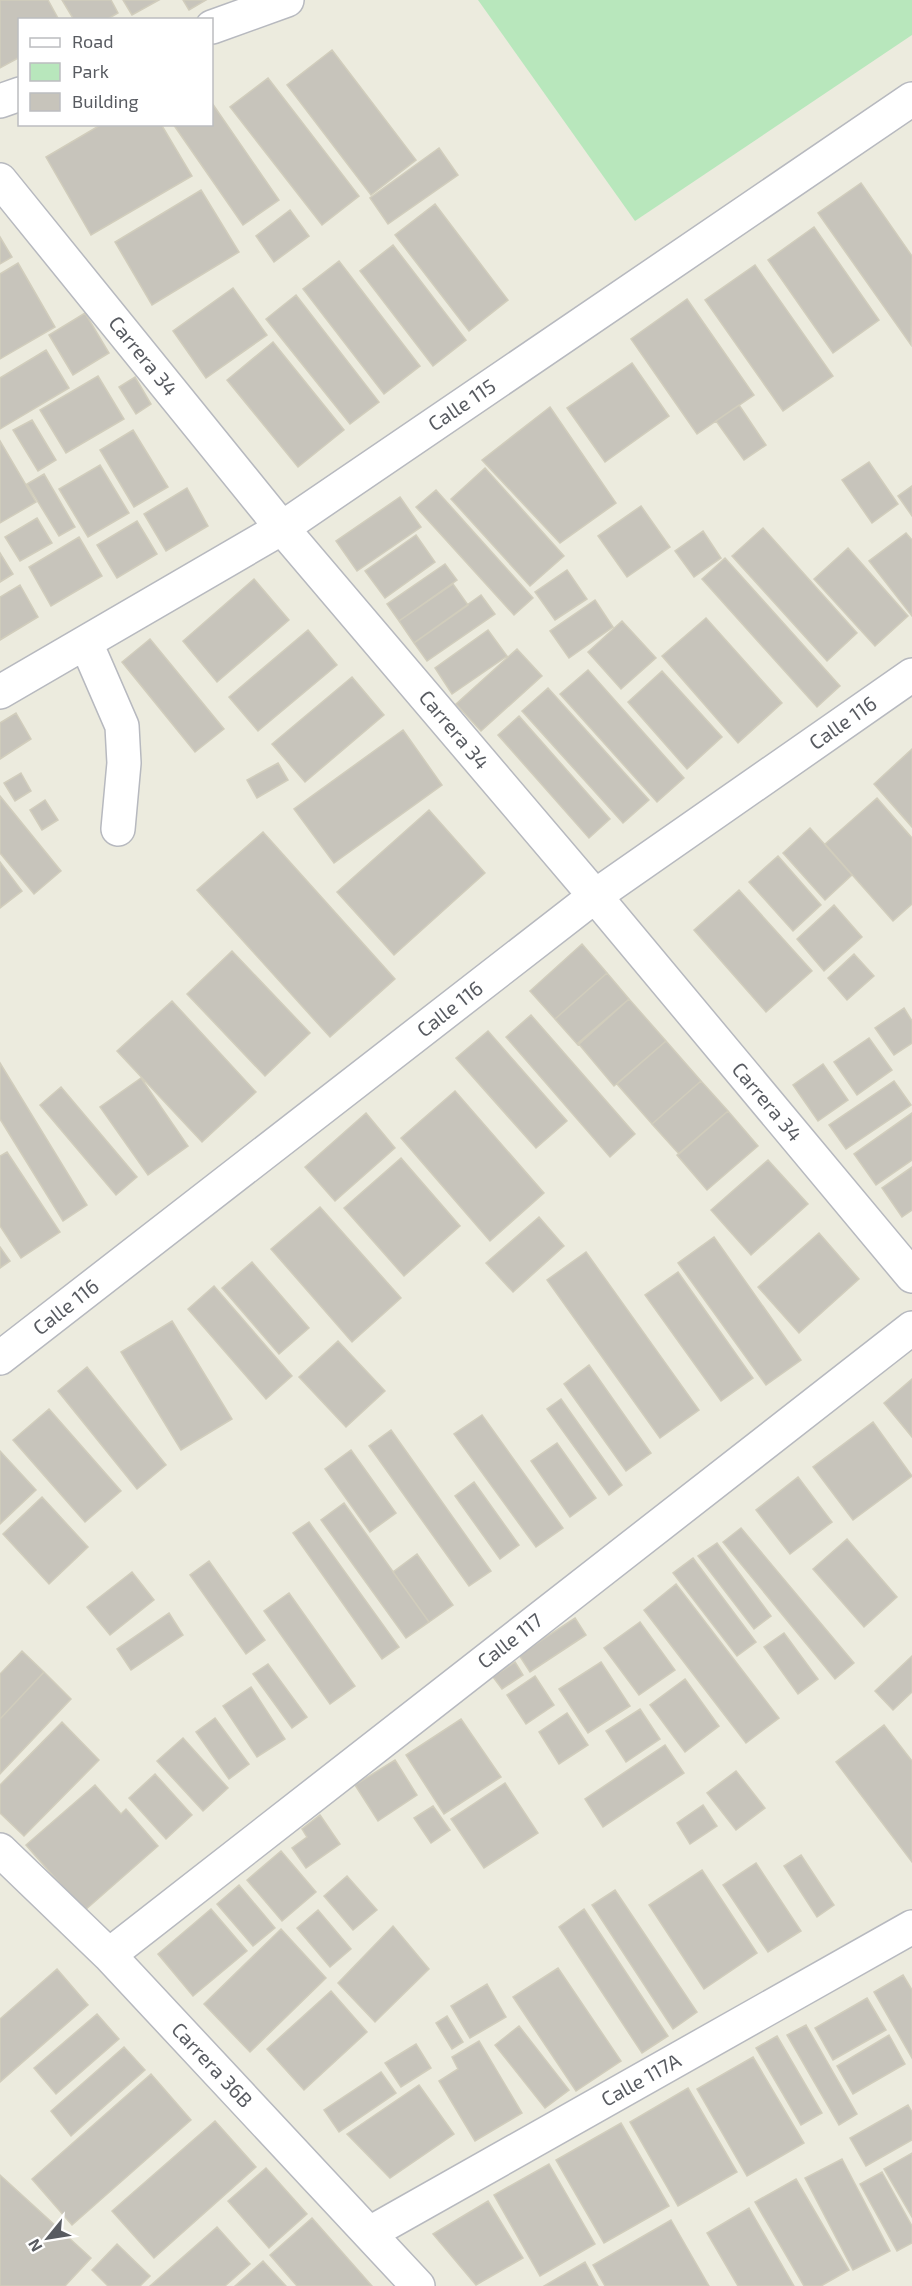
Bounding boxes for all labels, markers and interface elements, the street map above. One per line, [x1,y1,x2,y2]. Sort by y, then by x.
legend [18,18,213,126]
text: Road [72,30,113,52]
text: Park [72,60,109,82]
text: Building [72,90,139,112]
street label: Carrera 34 [104,311,183,400]
street label: Calle 115 [423,373,500,435]
street label: Carrera 34 [415,685,495,774]
street label: Calle 116 [804,690,881,754]
street label: Calle 116 [412,975,487,1041]
street label: Carrera 34 [728,1057,808,1146]
street label: Calle 116 [28,1273,103,1339]
street label: Calle 117 [472,1607,547,1673]
street label: Carrera 36B [167,2017,258,2112]
street label: Calle 117A [596,2047,685,2111]
north arrow [18,2208,78,2268]
text: N [23,2236,46,2256]

